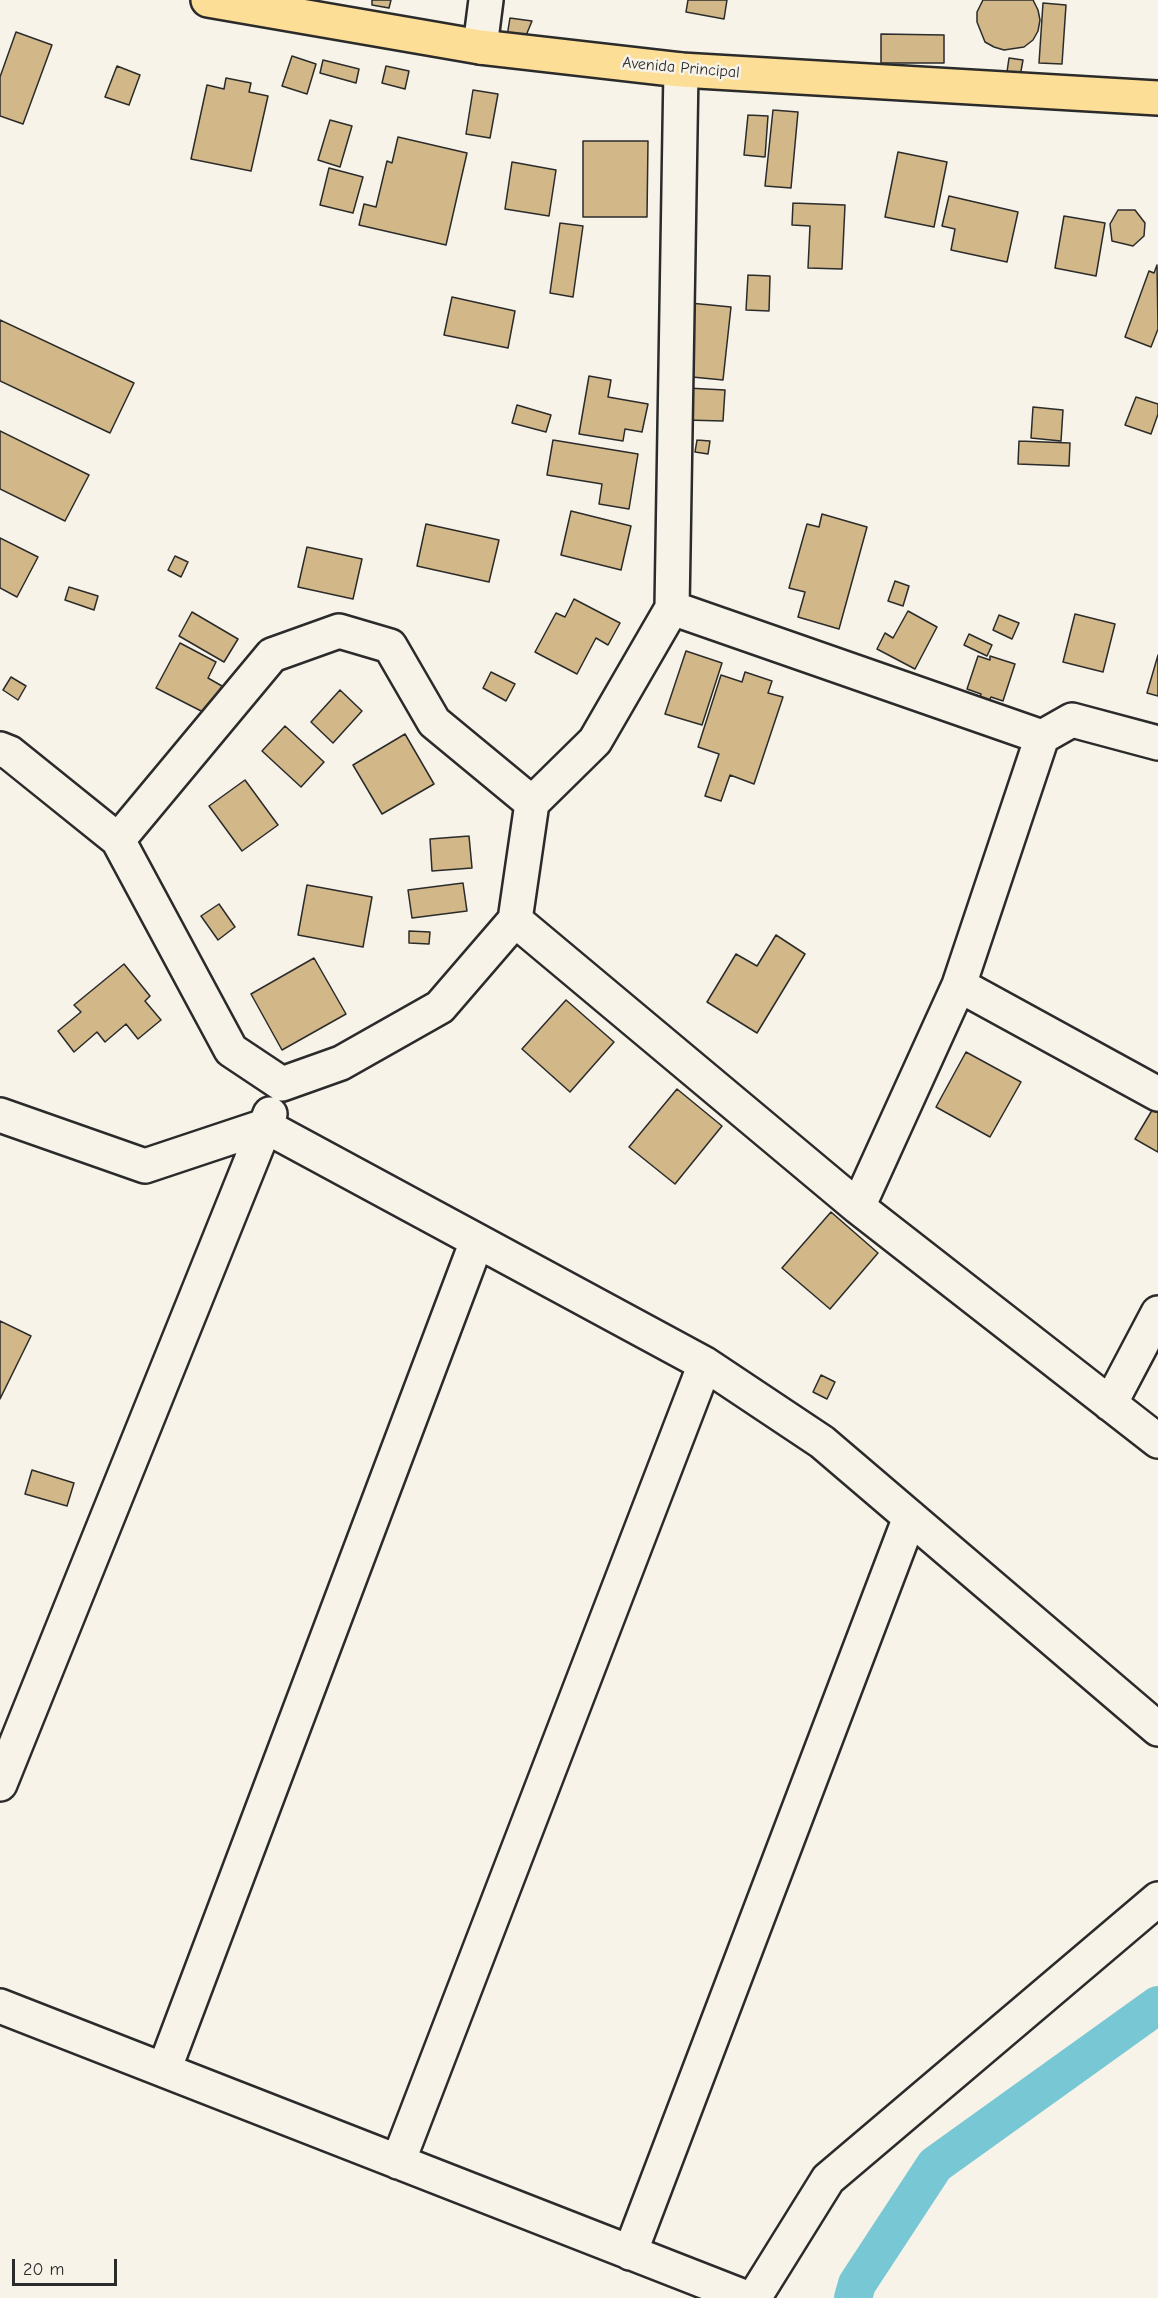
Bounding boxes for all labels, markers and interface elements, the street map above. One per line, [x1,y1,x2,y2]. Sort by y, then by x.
street label: Avenida Principal [622,53,740,83]
scale bar [15,2247,120,2285]
text: 20 m [23,2259,64,2280]

